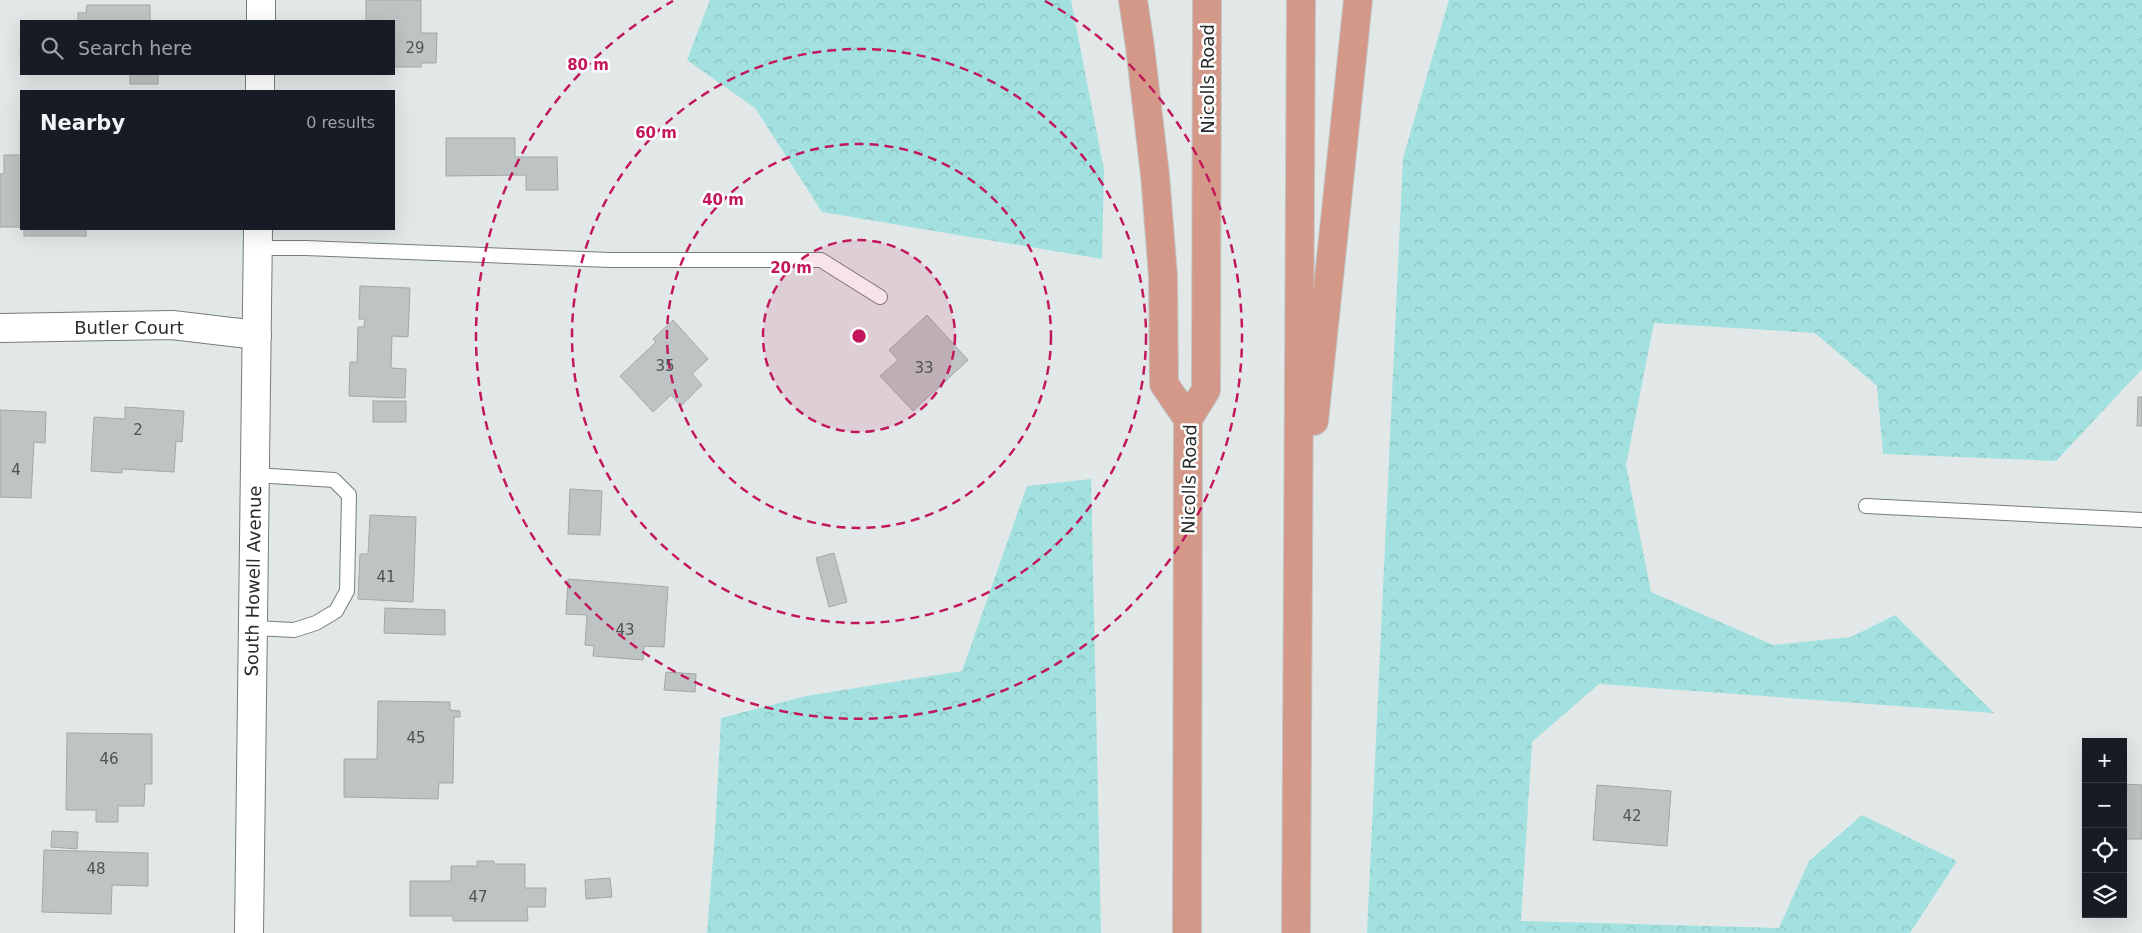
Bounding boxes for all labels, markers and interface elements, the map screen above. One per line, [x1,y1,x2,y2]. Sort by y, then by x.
search box [20,20,395,75]
street label: Nicolls Road [1197,24,1218,134]
icon: search [38,34,66,62]
text: Search here [78,37,192,59]
house number: 29 [405,39,425,57]
text: 80 m [567,56,609,74]
text: Nearby [40,111,125,135]
text: 0 results [306,113,375,132]
text: 60 m [635,124,677,142]
text: 40 m [702,191,744,209]
text: 20 m [770,259,812,277]
street label: Butler Court [74,317,184,338]
centre of rings [850,327,868,345]
house number: 35 [655,357,675,375]
house number: 33 [914,359,934,377]
house number: 2 [133,421,143,439]
street label: Nicolls Road [1178,424,1200,534]
house number: 4 [11,461,21,479]
street label: South Howell Avenue [241,485,265,677]
house number: 41 [376,568,396,586]
house number: 43 [615,621,635,639]
house number: 45 [406,729,426,747]
map controls [2082,738,2127,918]
button: + [2082,738,2127,783]
house number: 46 [99,750,119,768]
button: − [2082,783,2127,828]
house number: 42 [1622,807,1642,825]
button: locate [2082,828,2127,873]
house number: 48 [86,860,106,878]
button: layers [2082,873,2127,918]
house number: 47 [468,888,488,906]

